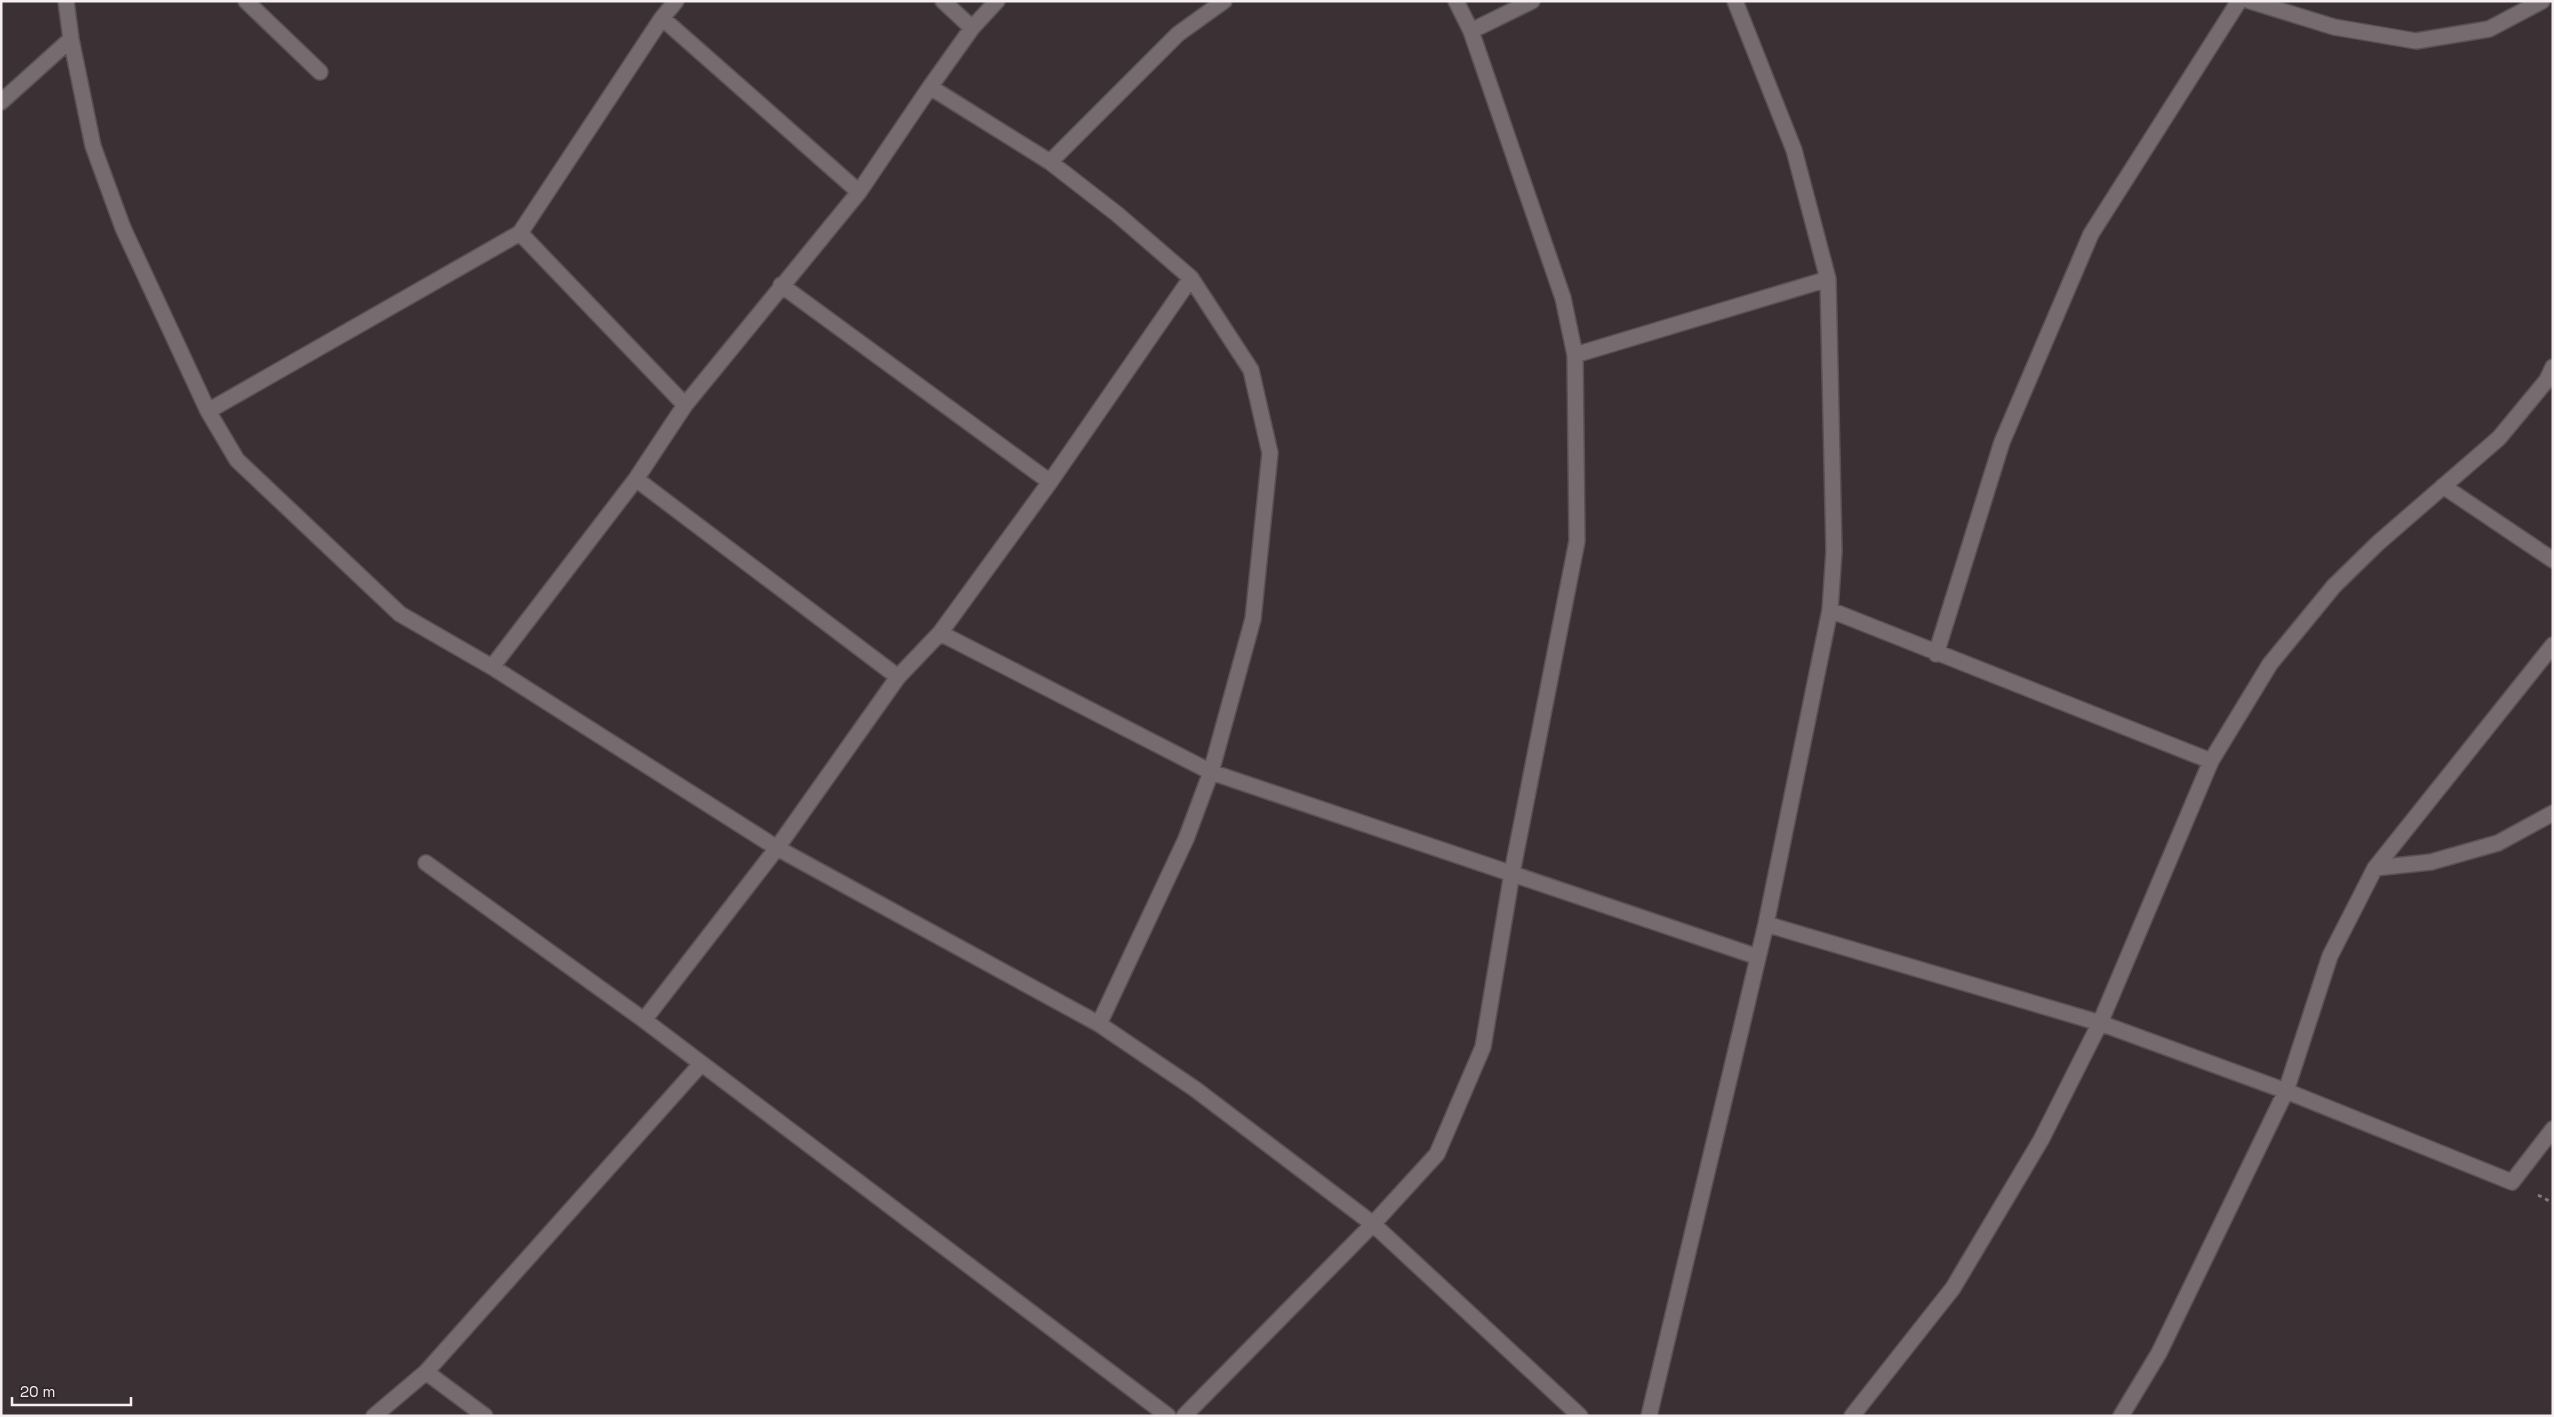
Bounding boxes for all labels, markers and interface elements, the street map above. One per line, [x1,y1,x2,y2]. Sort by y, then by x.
scale bar [12,1374,131,1406]
text: 20 m [20,1382,55,1401]

